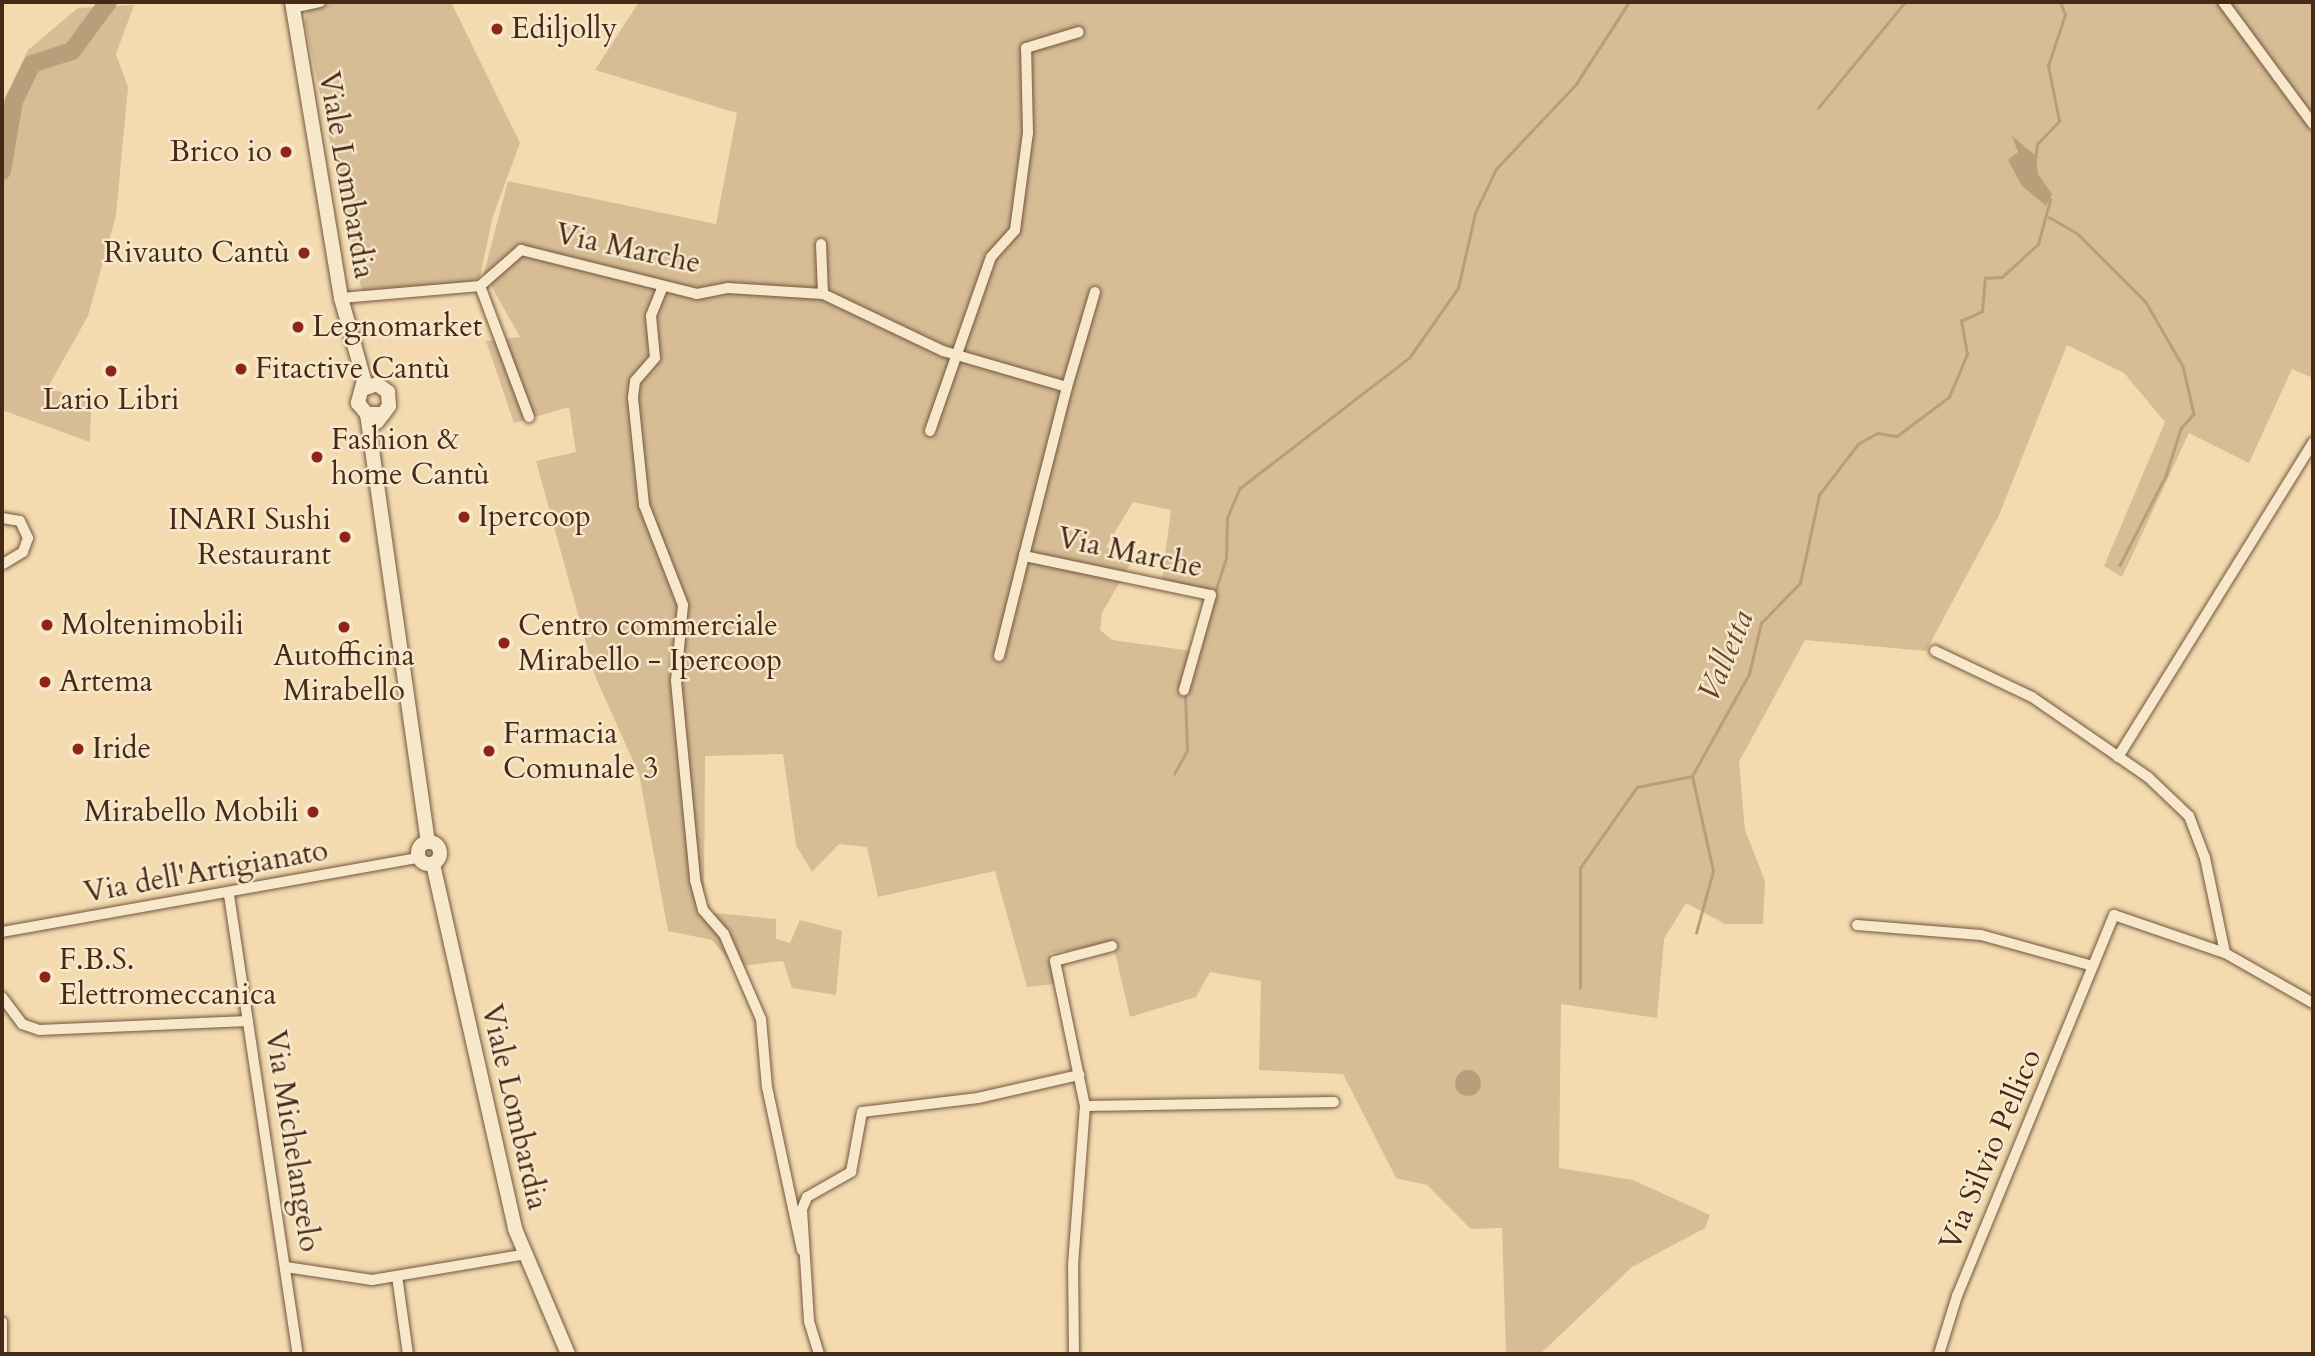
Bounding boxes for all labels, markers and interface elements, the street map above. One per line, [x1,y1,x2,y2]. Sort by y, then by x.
place label: Ediljolly [511,11,617,47]
marker: Ediljolly [489,21,505,37]
street label: Viale Lombardia [310,69,382,281]
place label: Brico io [170,134,272,170]
marker: Brico io [278,144,294,160]
street label: Via Marche [552,216,704,282]
place label: Rivauto Cantù [104,235,290,271]
marker: Rivauto Cantù [296,245,312,261]
place label: Legnomarket [312,309,482,345]
marker: Legnomarket [290,319,306,335]
place label: Fitactive Cantù [255,351,450,387]
marker: Fitactive Cantù [233,361,249,377]
marker: Lario Libri [103,363,119,379]
place label: Lario Libri [43,382,179,418]
place label: Fashion & home Cantù [331,422,490,492]
marker: Fashion & home Cantù [309,449,325,465]
place label: Ipercoop [478,499,591,535]
place label: INARI Sushi Restaurant [168,502,331,572]
marker: Ipercoop [456,509,472,525]
street label: Via Marche [1054,520,1206,586]
marker: INARI Sushi Restaurant [337,529,353,545]
water label: Valletta [1690,605,1762,707]
place label: Moltenimobili [61,607,244,643]
place label: Centro commerciale Mirabello - Ipercoop [518,608,782,678]
marker: Moltenimobili [39,617,55,633]
marker: Autofficina Mirabello [336,619,352,635]
marker: Centro commerciale Mirabello - Ipercoop [496,635,512,651]
place label: Autofficina Mirabello [273,638,415,708]
place label: Artema [59,664,153,700]
marker: Artema [37,674,53,690]
place label: Farmacia Comunale 3 [503,716,659,786]
place label: Iride [92,731,151,767]
marker: Iride [70,741,86,757]
marker: Farmacia Comunale 3 [481,743,497,759]
place label: Mirabello Mobili [84,794,299,830]
marker: Mirabello Mobili [305,804,321,820]
street label: Via dell'Artigianato [81,833,331,911]
place label: F.B.S. Elettromeccanica [59,942,276,1012]
marker: F.B.S. Elettromeccanica [37,969,53,985]
street label: Viale Lombardia [473,1001,555,1213]
street label: Via Michelangelo [257,1028,327,1254]
street label: Via Silvio Pellico [1932,1044,2050,1256]

